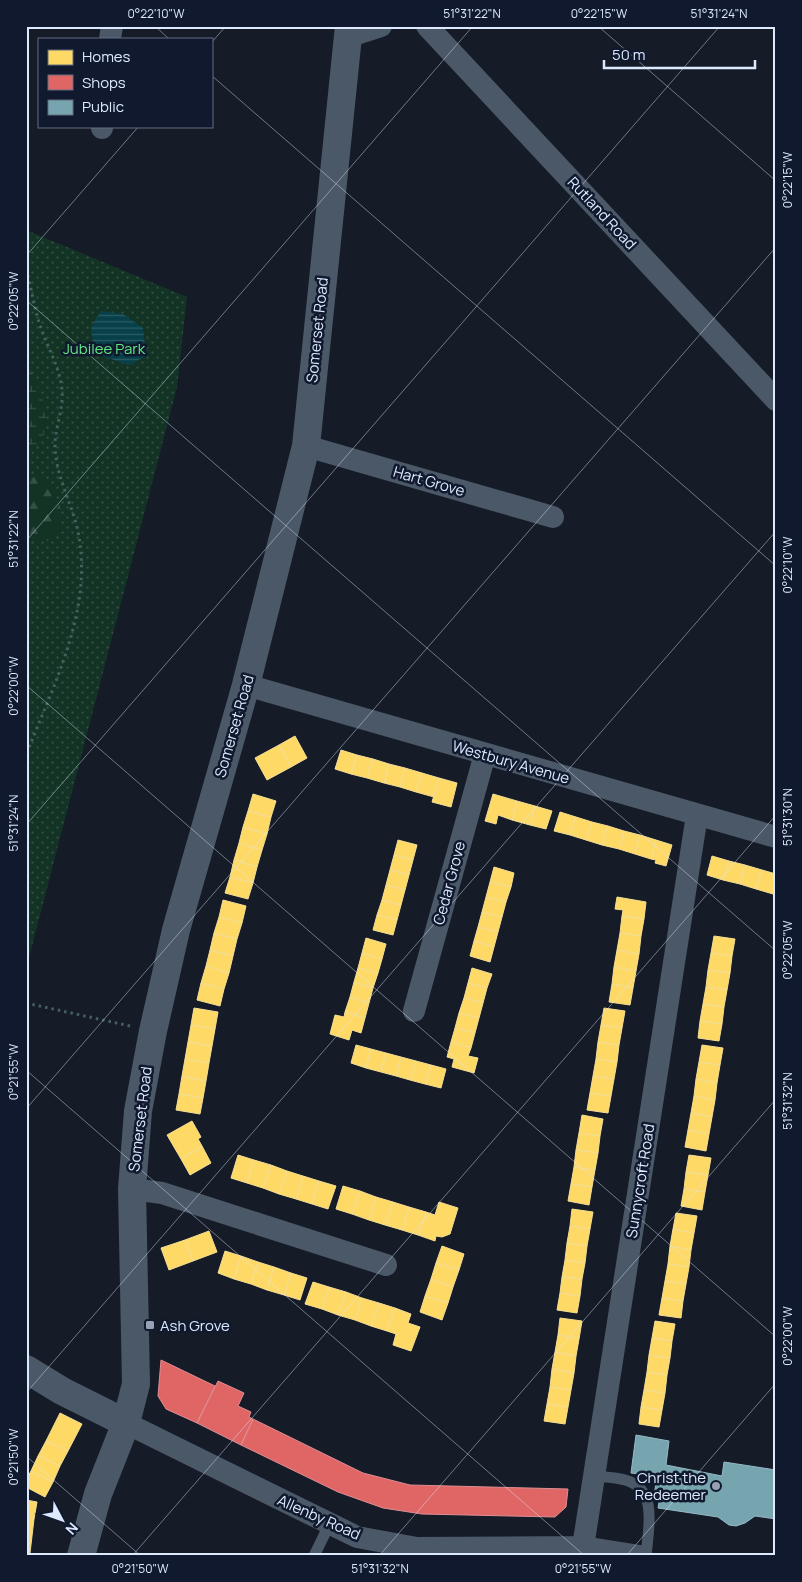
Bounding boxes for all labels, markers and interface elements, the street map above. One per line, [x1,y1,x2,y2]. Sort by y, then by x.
text: 0°22'10"W [128,5,185,22]
text: 51°31'22"N [443,5,501,22]
text: 0°22'15"W [571,5,628,22]
text: 51°31'24"N [690,5,748,22]
legend [38,38,212,128]
scale bar [604,38,756,70]
text: 50 m [612,44,646,65]
text: Homes [82,46,131,67]
text: Shops [82,72,126,93]
text: Public [82,96,124,117]
text: 0°22'15"W [779,151,796,208]
street label: Rutland Road [563,172,641,254]
text: 0°22'05"W [5,271,22,331]
street label: Somerset Road [301,276,333,384]
park label: Jubilee Park [63,338,146,359]
street label: Hart Grove [391,461,467,501]
text: 51°31'22"N [5,510,22,568]
text: 0°22'10"W [779,536,796,593]
text: 0°22'00"W [5,655,22,716]
street label: Somerset Road [209,672,259,780]
street label: Westbury Avenue [450,735,572,789]
text: 51°31'30"N [779,788,796,846]
text: 51°31'24"N [5,794,22,852]
street label: Cedar Grove [428,839,470,927]
text: 0°22'05"W [779,920,796,980]
text: 0°21'55"W [5,1043,22,1100]
street label: Somerset Road [123,1065,157,1173]
text: 51°31'32"N [779,1072,796,1130]
street label: Sunnycroft Road [621,1122,659,1240]
text: 0°22'00"W [779,1305,796,1366]
place label: Ash Grove [160,1315,230,1336]
marker: Ash Grove [144,1319,156,1331]
text: 0°21'50"W [5,1428,22,1485]
place label: Christ the Redeemer [635,1467,707,1505]
marker: Christ the Redeemer [710,1480,722,1492]
street label: Allenby Road [274,1489,364,1545]
north arrow [38,1494,88,1544]
text: N [62,1519,83,1539]
text: 0°21'50"W [112,1560,169,1577]
text: 51°31'32"N [351,1560,409,1577]
text: 0°21'55"W [555,1560,612,1577]

